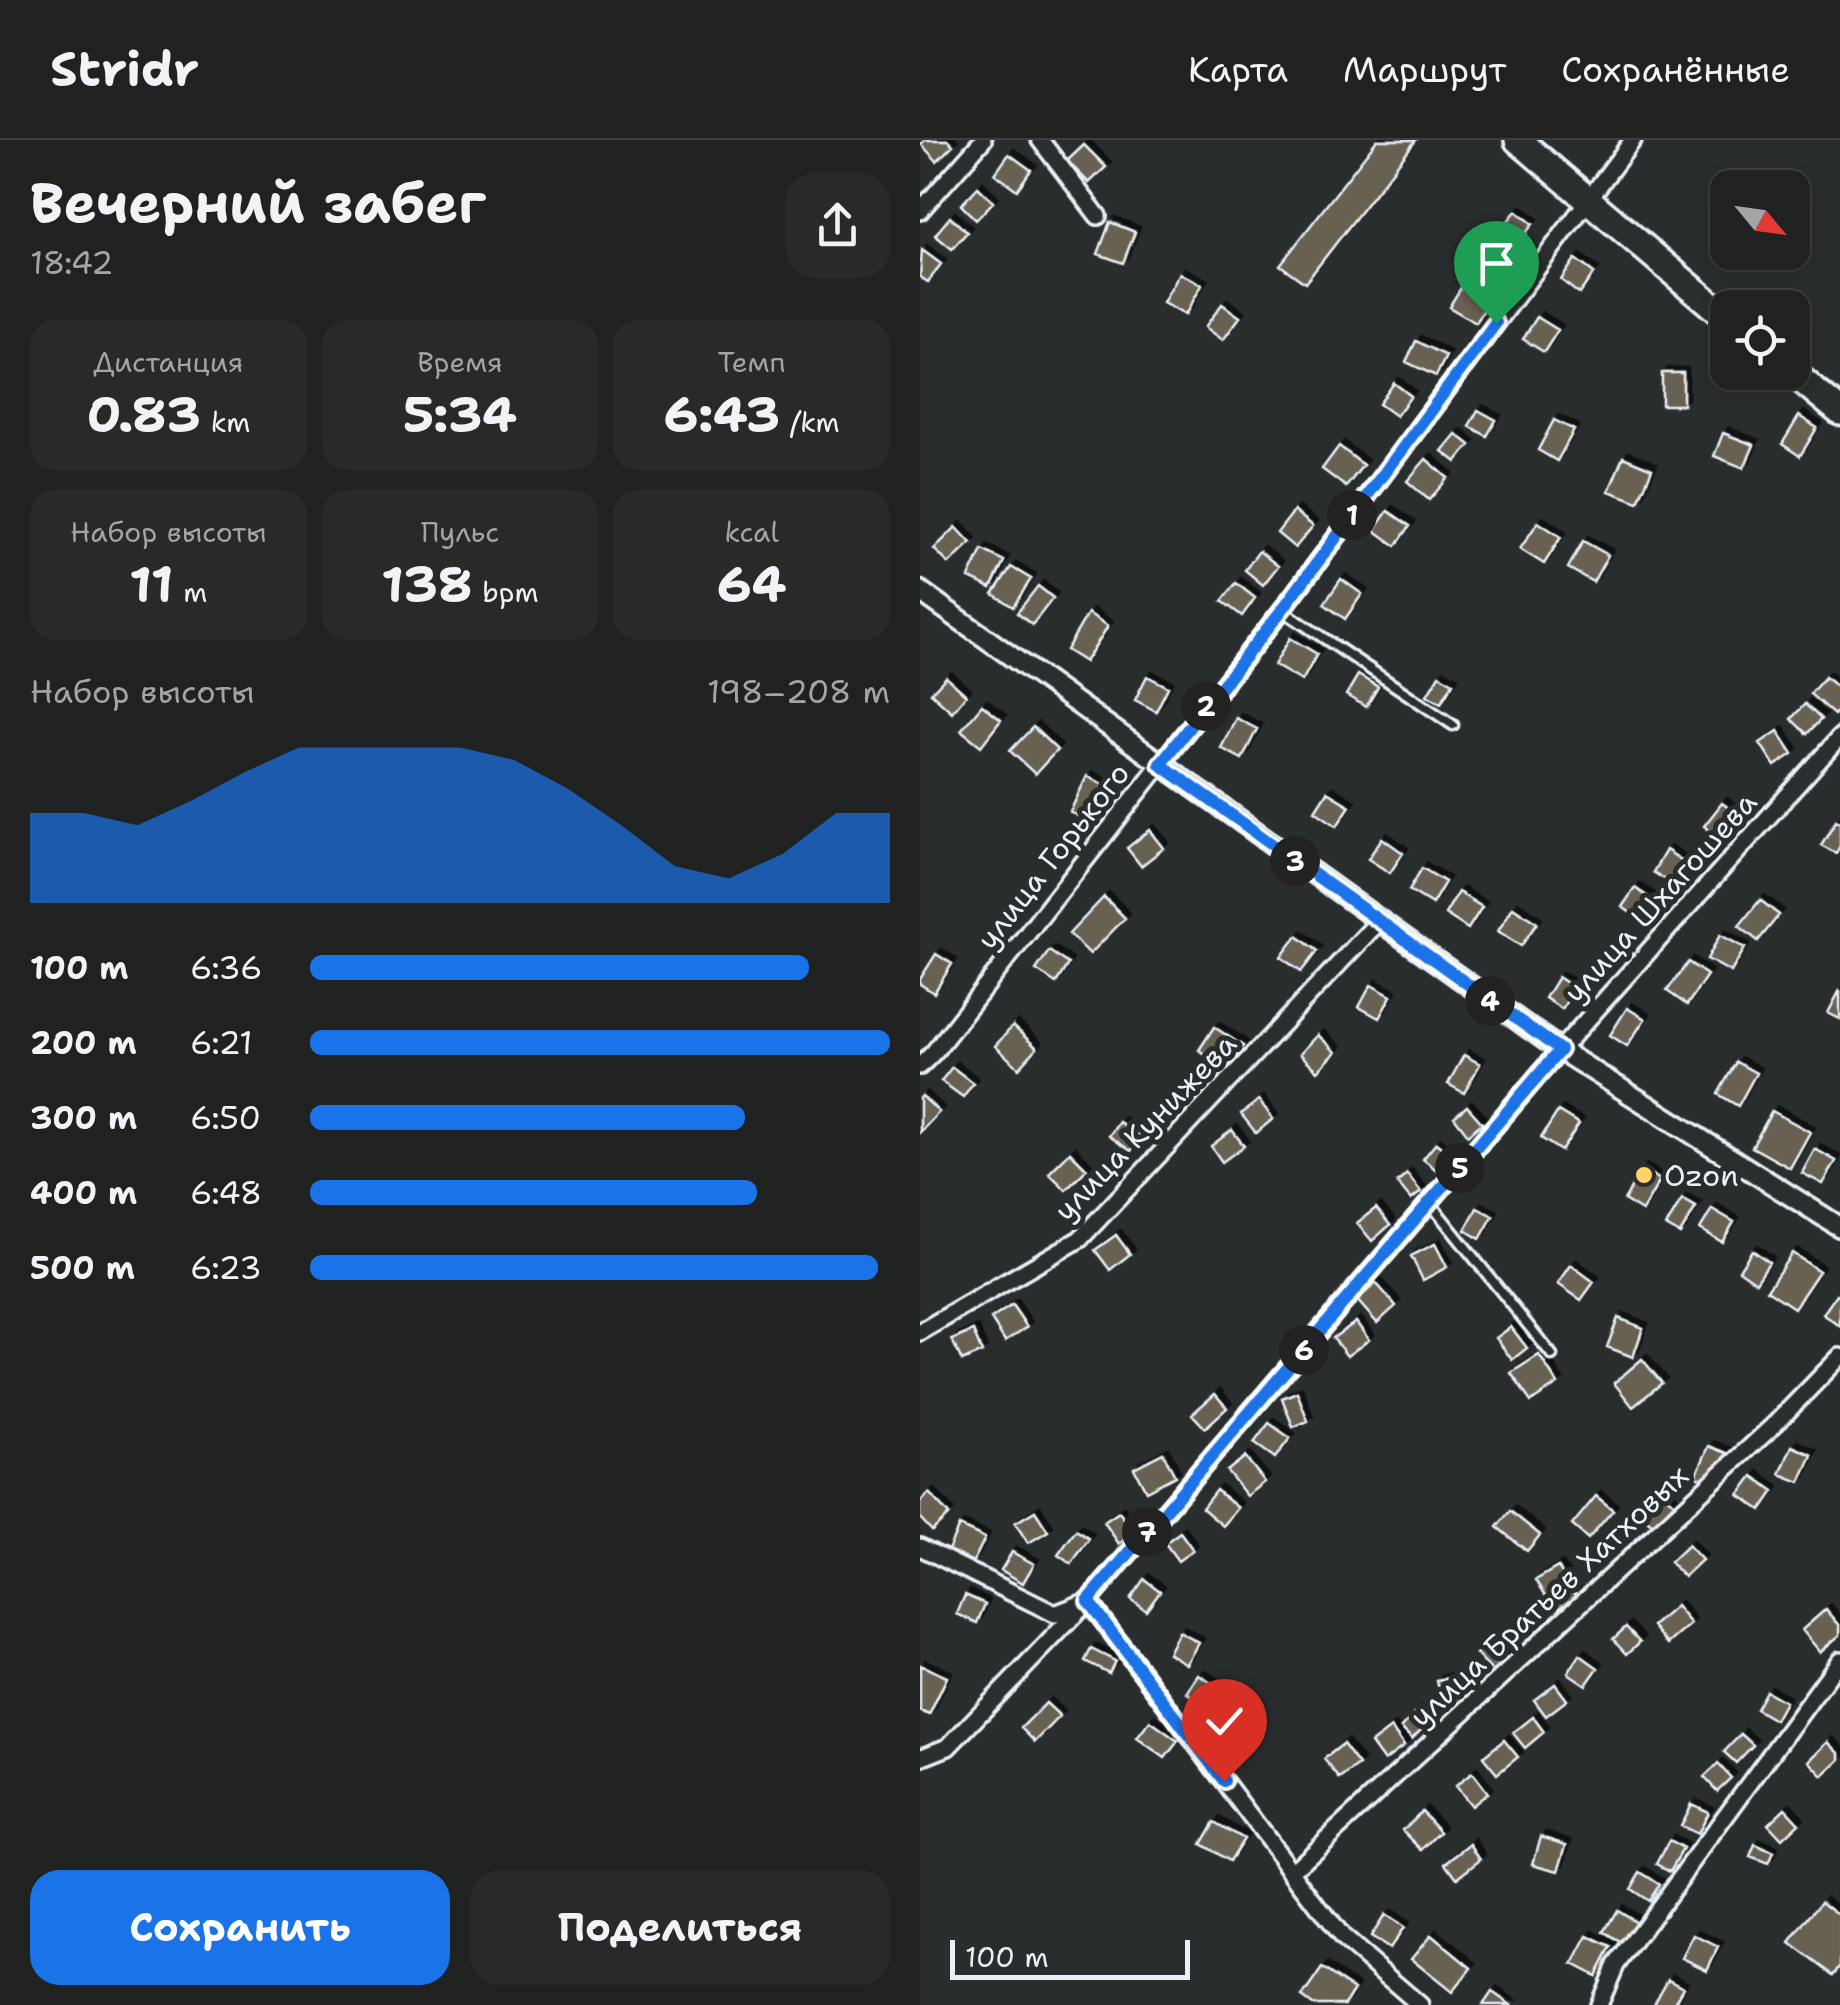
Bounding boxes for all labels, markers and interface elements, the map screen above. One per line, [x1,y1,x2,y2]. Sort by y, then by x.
text: Stridr [50,37,199,101]
text: Карта [1188,46,1288,93]
text: Маршрут [1343,46,1506,93]
text: Сохранённые [1561,46,1790,93]
text: Вечерний забег [30,166,486,240]
north arrow [1710,170,1810,270]
map controls [1710,170,1810,390]
button: share [785,173,890,278]
pin [1454,221,1539,324]
icon: arrive [1469,236,1524,291]
text: 18:42 [30,241,113,284]
button: locate [1710,290,1810,390]
text: Дистанция [93,343,243,381]
text: Время [417,343,503,381]
text: Темп [718,343,786,381]
text: 0.83 [86,381,201,448]
text: 5:34 [403,381,517,448]
text: 6:43 [664,381,780,448]
text: km [201,403,250,441]
text: /km [780,403,840,441]
pin: 1 [1327,490,1377,540]
text: 1 [1346,496,1358,534]
text: Набор высоты [70,513,267,551]
text: Пульс [421,513,499,551]
text: kcal [724,513,779,551]
text: 11 [129,551,174,618]
text: 138 [381,551,473,618]
text: 64 [717,551,787,618]
text: m [174,573,207,611]
text: bpm [473,573,539,611]
text: Набор высоты [30,670,255,713]
text: 198–208 m [707,670,890,713]
pin: 2 [1181,681,1231,731]
text: 2 [1196,687,1216,725]
street label: улица Горького [967,754,1139,958]
street label: улица Шхагошева [1554,782,1766,1011]
pin: 3 [1270,836,1320,886]
text: 3 [1285,842,1305,880]
text: 100 m [30,946,129,989]
text: 6:36 [190,946,262,989]
pin: 4 [1465,976,1515,1026]
text: 4 [1480,982,1500,1020]
text: 200 m [30,1021,137,1064]
text: 6:21 [190,1021,253,1064]
street label: улица Кунижева [1045,1024,1246,1230]
text: 300 m [30,1096,137,1139]
text: 6:50 [190,1096,261,1139]
pin: 5 [1435,1143,1485,1193]
text: 5 [1451,1149,1469,1187]
place label: Ozon [1664,1155,1739,1196]
marker: Ozon [1633,1164,1655,1186]
text: 400 m [30,1171,137,1214]
text: 6:48 [190,1171,262,1214]
text: 500 m [30,1246,135,1289]
text: 6:23 [190,1246,262,1289]
pin: 6 [1279,1325,1329,1375]
text: 6 [1294,1331,1314,1369]
street label: улица Братьев Хатховых [1401,1456,1697,1736]
pin: 7 [1122,1507,1172,1557]
text: 7 [1137,1513,1157,1551]
pin [1182,1679,1267,1782]
icon: check [1197,1694,1252,1749]
button: Сохранить [30,1870,450,1985]
button: Поделиться [470,1870,890,1985]
scale bar [950,1935,1190,1980]
text: 100 m [965,1938,1049,1976]

